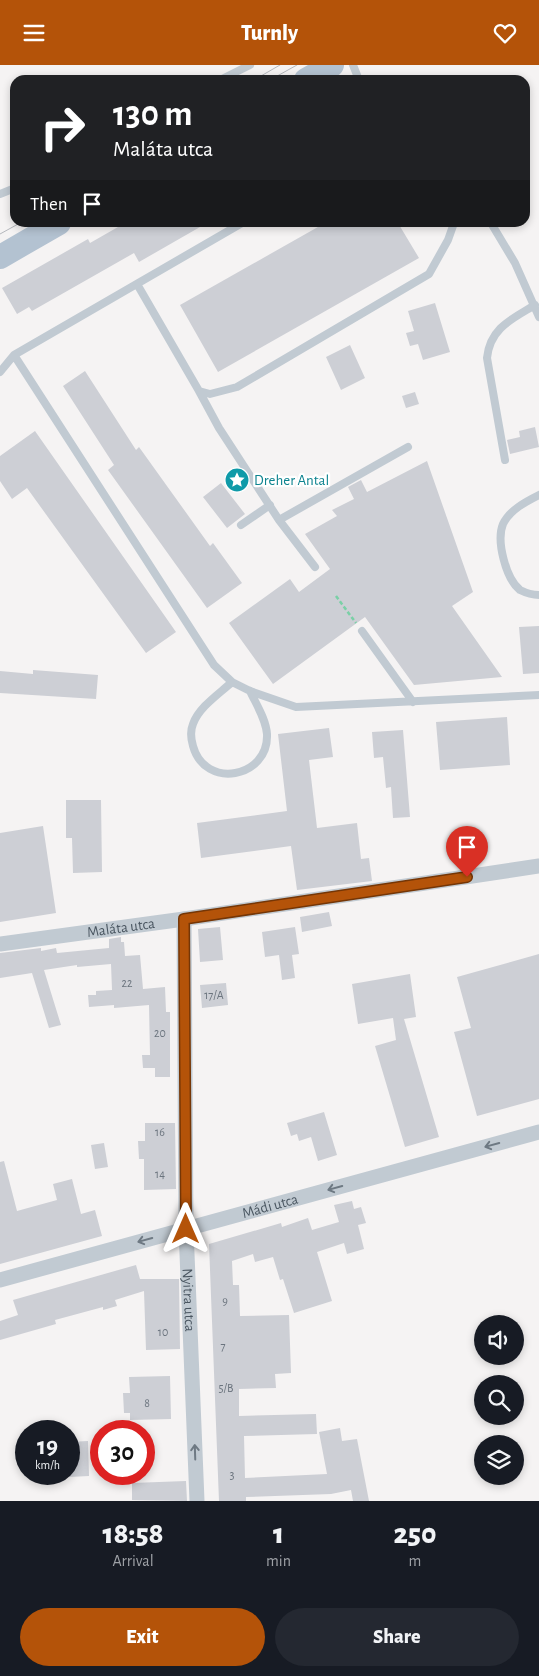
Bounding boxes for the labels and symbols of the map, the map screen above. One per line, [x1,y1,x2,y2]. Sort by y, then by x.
place icon: Dreher Antal [224,467,250,493]
place label: Dreher Antal [254,473,329,488]
pin [446,826,488,877]
street label: Maláta utca [86,916,156,940]
house number: 22 [122,977,133,989]
house number: 17/A [204,989,224,1001]
house number: 20 [154,1027,166,1039]
house number: 16 [155,1126,165,1138]
one-way arrow [484,1141,500,1150]
house number: 14 [155,1168,165,1180]
one-way arrow [328,1184,344,1193]
street label: Mádi utca [240,1191,300,1221]
position arrow [159,1202,211,1254]
one-way arrow [137,1236,153,1246]
street label: Nyitra utca [180,1268,198,1332]
house number: 9 [222,1295,228,1307]
house number: 10 [158,1326,168,1338]
house number: 7 [220,1340,226,1352]
house number: 5/B [219,1382,233,1394]
house number: 8 [144,1397,150,1409]
speed limit sign: 30 [90,1420,155,1485]
one-way arrow [191,1445,200,1461]
house number: 3 [230,1469,235,1481]

